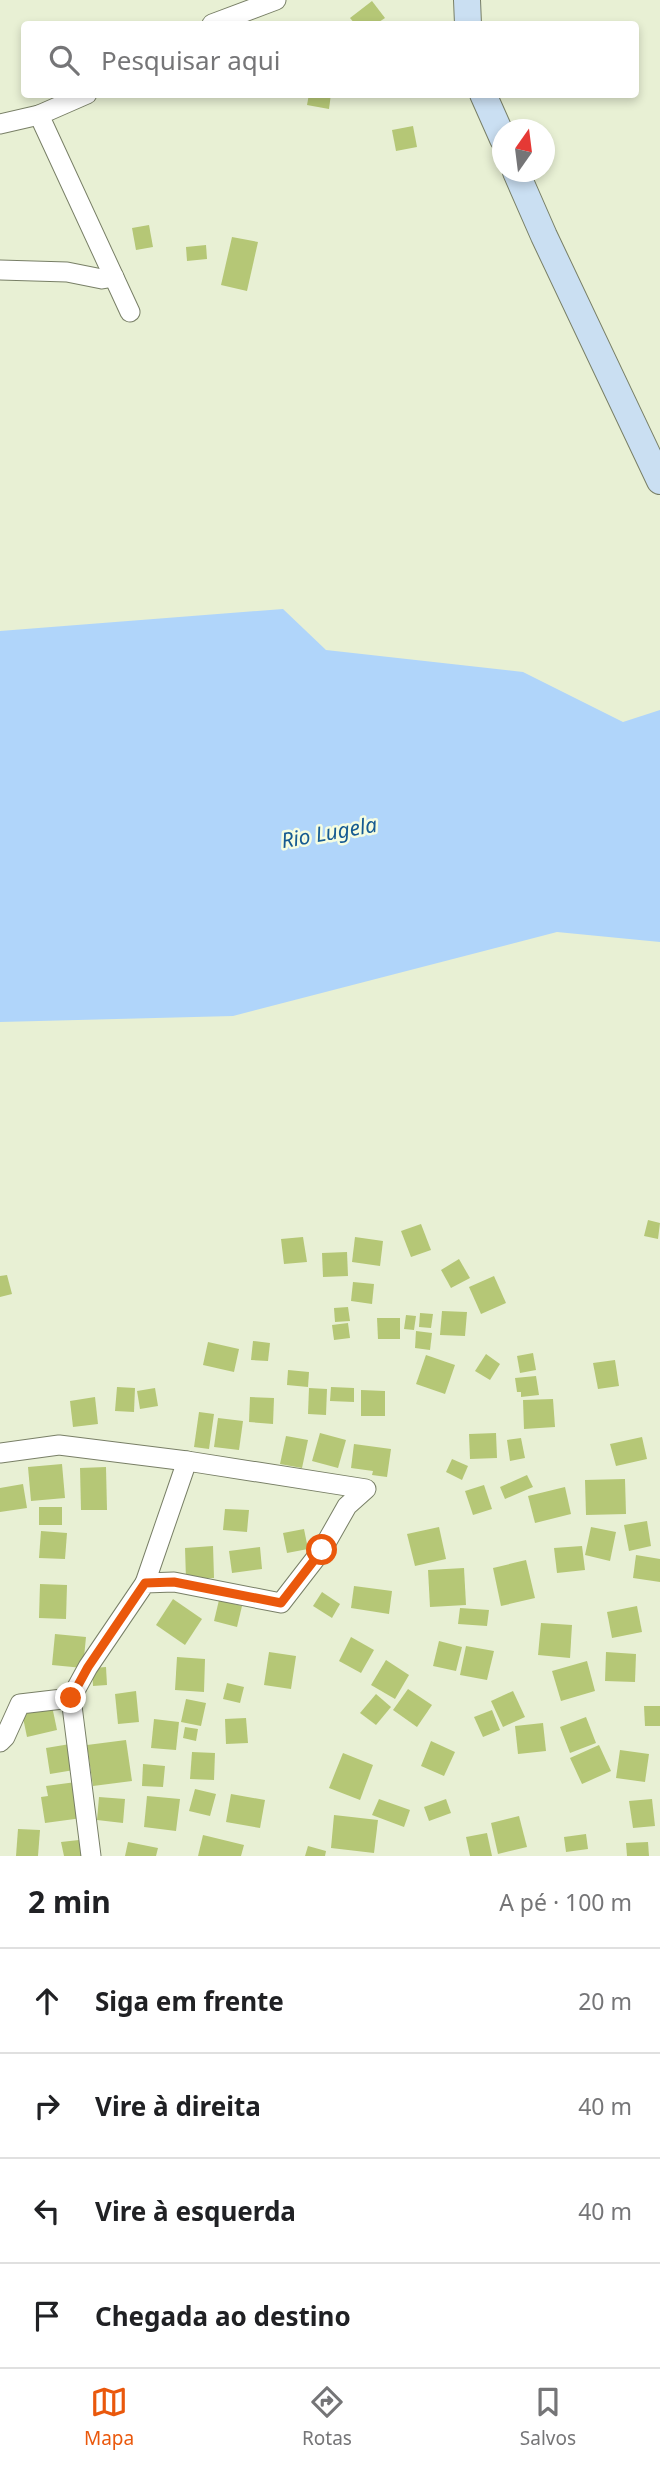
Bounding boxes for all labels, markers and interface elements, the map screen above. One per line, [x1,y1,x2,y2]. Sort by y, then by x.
search box [21,21,639,98]
icon: search [45,41,83,79]
text: Pesquisar aqui [101,42,281,78]
north arrow [492,119,555,182]
water label: Rio Lugela [279,810,379,854]
route start [306,1534,337,1565]
route end [55,1682,86,1713]
text: 2 min [28,1881,111,1922]
text: A pé · 100 m [499,1886,632,1918]
icon: ahead [28,1982,66,2020]
text: Siga em frente [95,1983,284,2019]
text: 20 m [578,1985,632,2017]
icon: right [28,2087,66,2125]
text: Vire à direita [95,2088,261,2124]
text: 40 m [578,2090,632,2122]
icon: left [28,2192,66,2230]
text: Vire à esquerda [95,2193,296,2229]
text: 40 m [578,2195,632,2227]
icon: arrive [28,2297,66,2335]
text: Chegada ao destino [95,2298,351,2334]
tab: Mapa [84,2383,134,2451]
tab: Rotas [302,2383,352,2451]
tab: Salvos [520,2383,576,2451]

